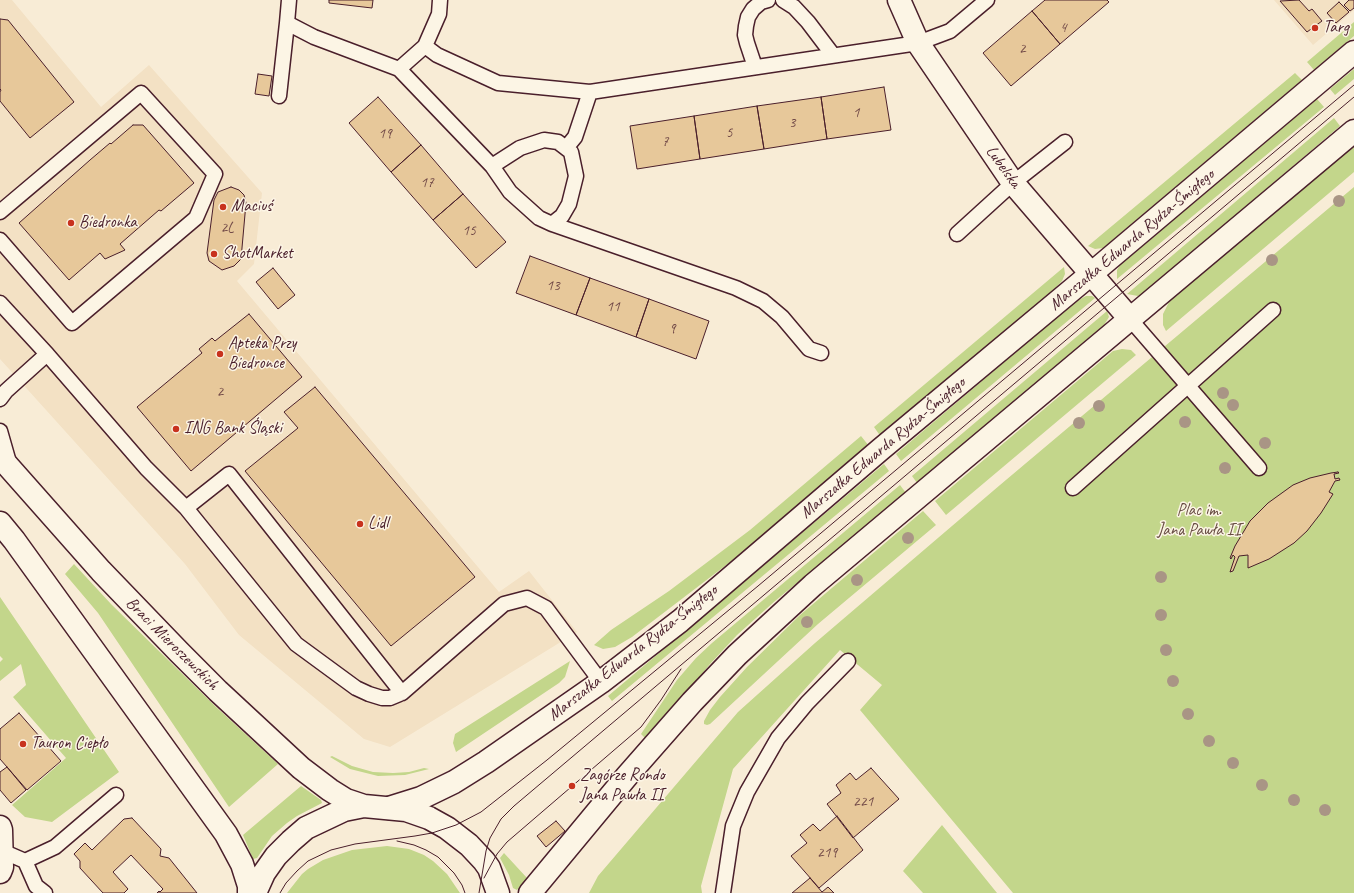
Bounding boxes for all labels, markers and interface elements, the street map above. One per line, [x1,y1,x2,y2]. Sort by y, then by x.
place label: Targ [1323,18,1349,38]
house number: 4 [1060,19,1066,37]
marker: Targ [1310,23,1320,33]
house number: 2 [1019,40,1025,58]
house number: 1 [853,104,859,122]
house number: 3 [789,114,795,132]
house number: 5 [726,124,732,142]
house number: 19 [378,125,392,143]
house number: 7 [662,133,668,151]
street label: Lubelska [981,142,1025,192]
street label: Marszałka Edwarda Rydza-Śmigłego [1045,165,1219,315]
house number: 17 [420,174,434,192]
place label: Maciuś [231,197,272,217]
marker: Maciuś [218,202,228,212]
place label: Biedronka [79,213,137,233]
marker: Biedronka [66,218,76,228]
house number: 2L [220,219,234,237]
house number: 15 [462,222,476,240]
place label: ShotMarket [222,244,293,264]
marker: ShotMarket [209,249,219,259]
house number: 13 [546,277,560,295]
house number: 11 [606,298,620,316]
house number: 9 [669,320,675,338]
place label: Apteka Przy Biedronce [228,334,296,374]
marker: Apteka Przy Biedronce [215,349,225,359]
street label: Marszałka Edwarda Rydza-Śmigłego [796,373,970,523]
house number: 2 [217,383,223,401]
place label: ING Bank Śląski [184,419,282,439]
marker: ING Bank Śląski [171,424,181,434]
park label: Plac im. Jana Pawła II [1157,501,1241,541]
place label: Lidl [368,514,388,534]
marker: Lidl [355,519,365,529]
street label: Marszałka Edwarda Rydza-Śmigłego [544,580,722,726]
street label: Braci Mieroszewskich [121,593,223,695]
place label: Tauron Ciepło [31,734,108,754]
marker: Tauron Ciepło [18,739,28,749]
place label: Zagórze Rondo Jana Pawła II [580,766,664,806]
marker: Zagórze Rondo Jana Pawła II [567,781,577,791]
house number: 221 [853,793,873,811]
house number: 219 [817,844,837,862]

